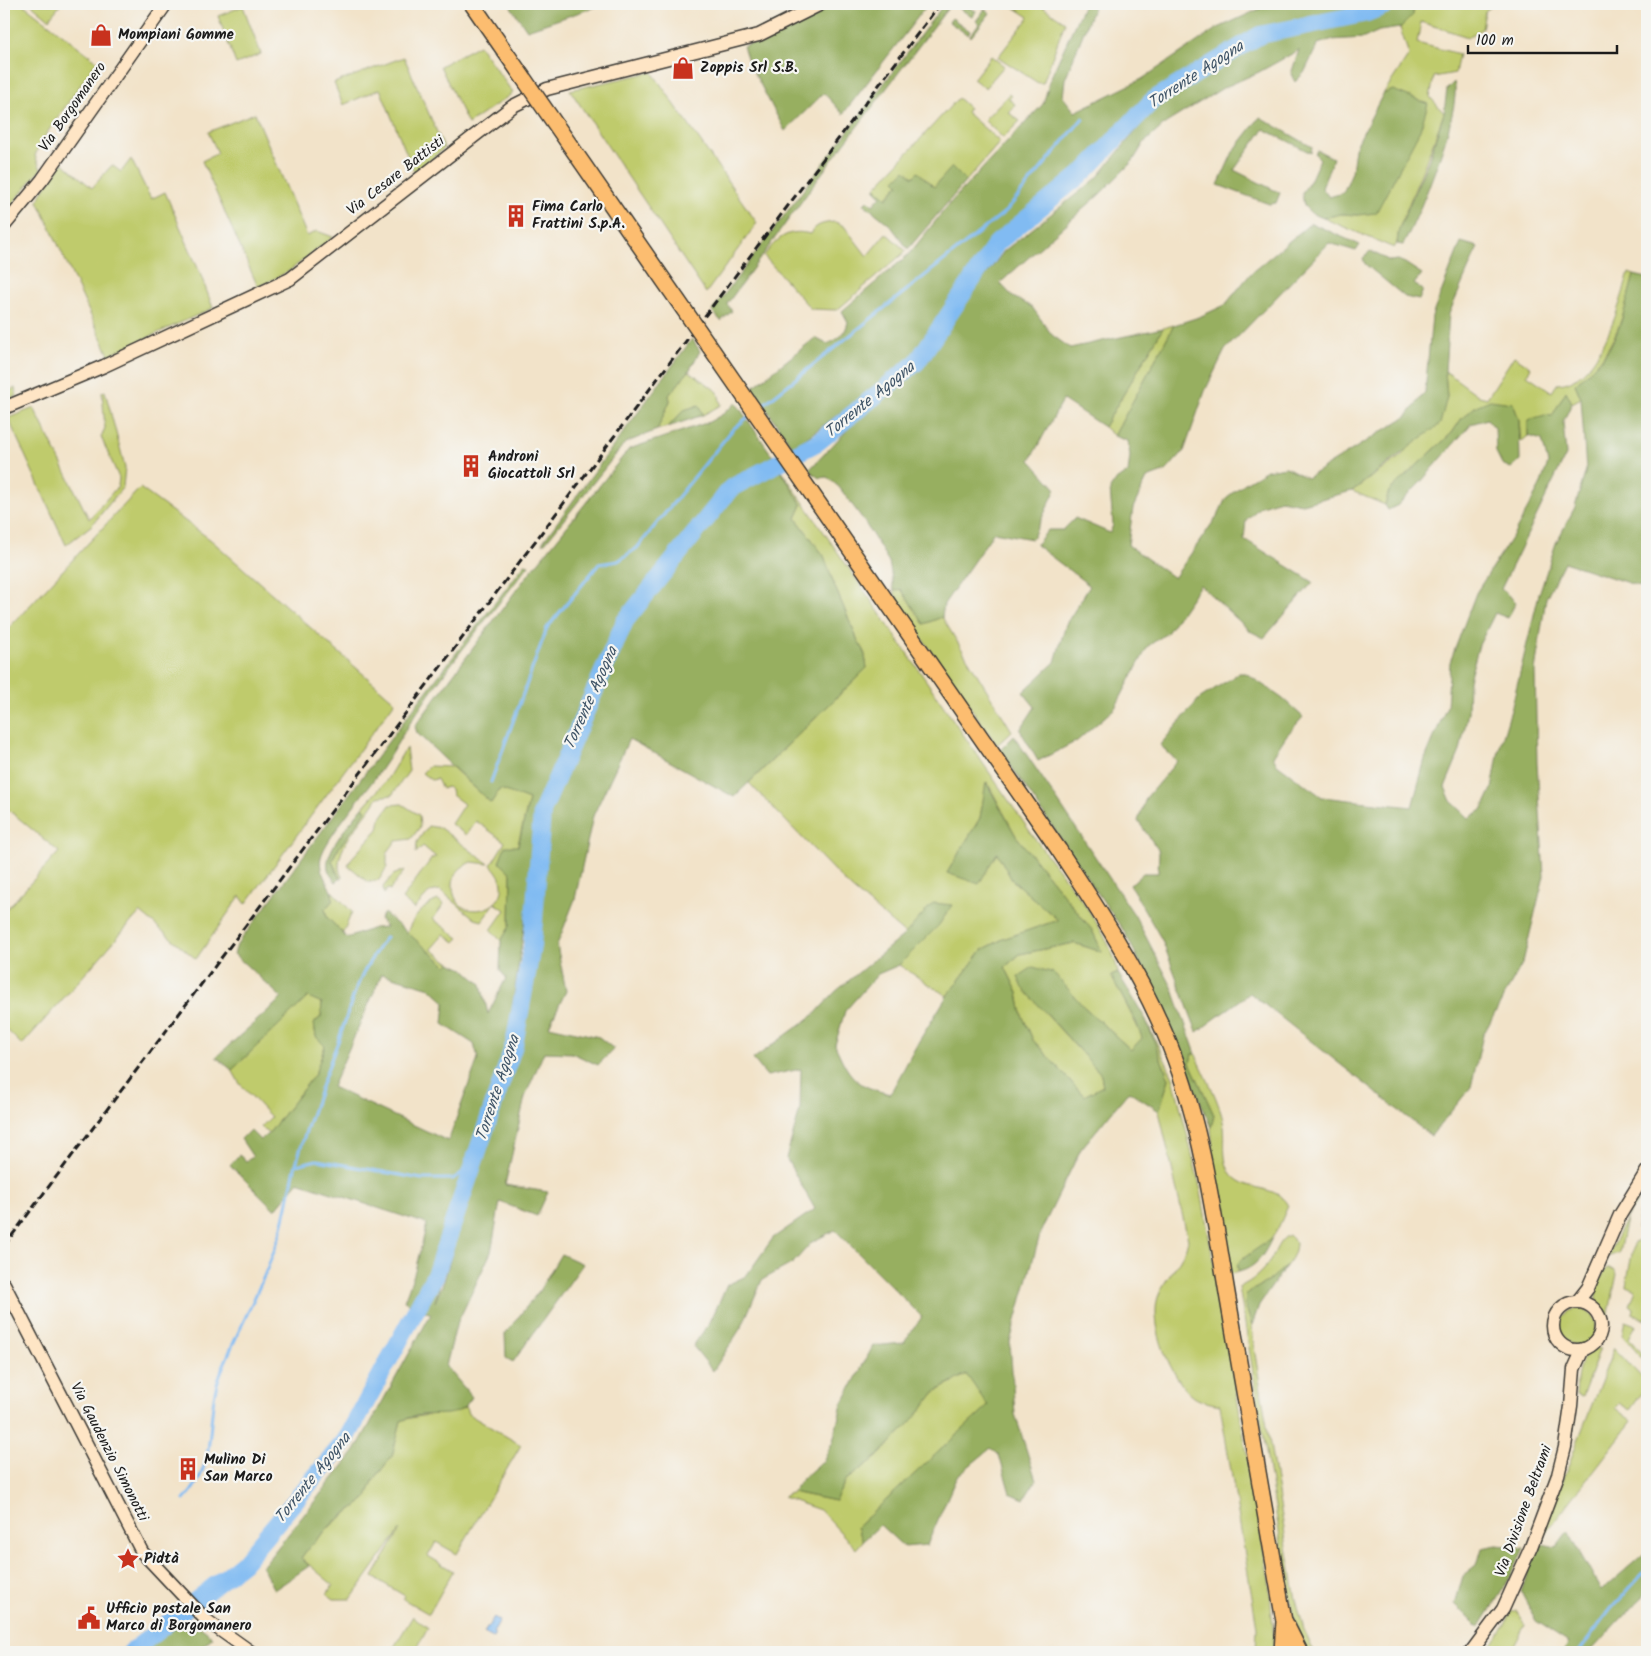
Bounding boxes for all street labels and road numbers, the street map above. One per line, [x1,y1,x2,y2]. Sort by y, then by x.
street label: Via Borgomanero [33,57,113,157]
street label: Via Cesare Battisti [342,129,451,222]
street label: Via Gaudenzio Simonotti [63,1378,155,1527]
street label: Via Divisione Beltrami [1489,1440,1559,1580]

